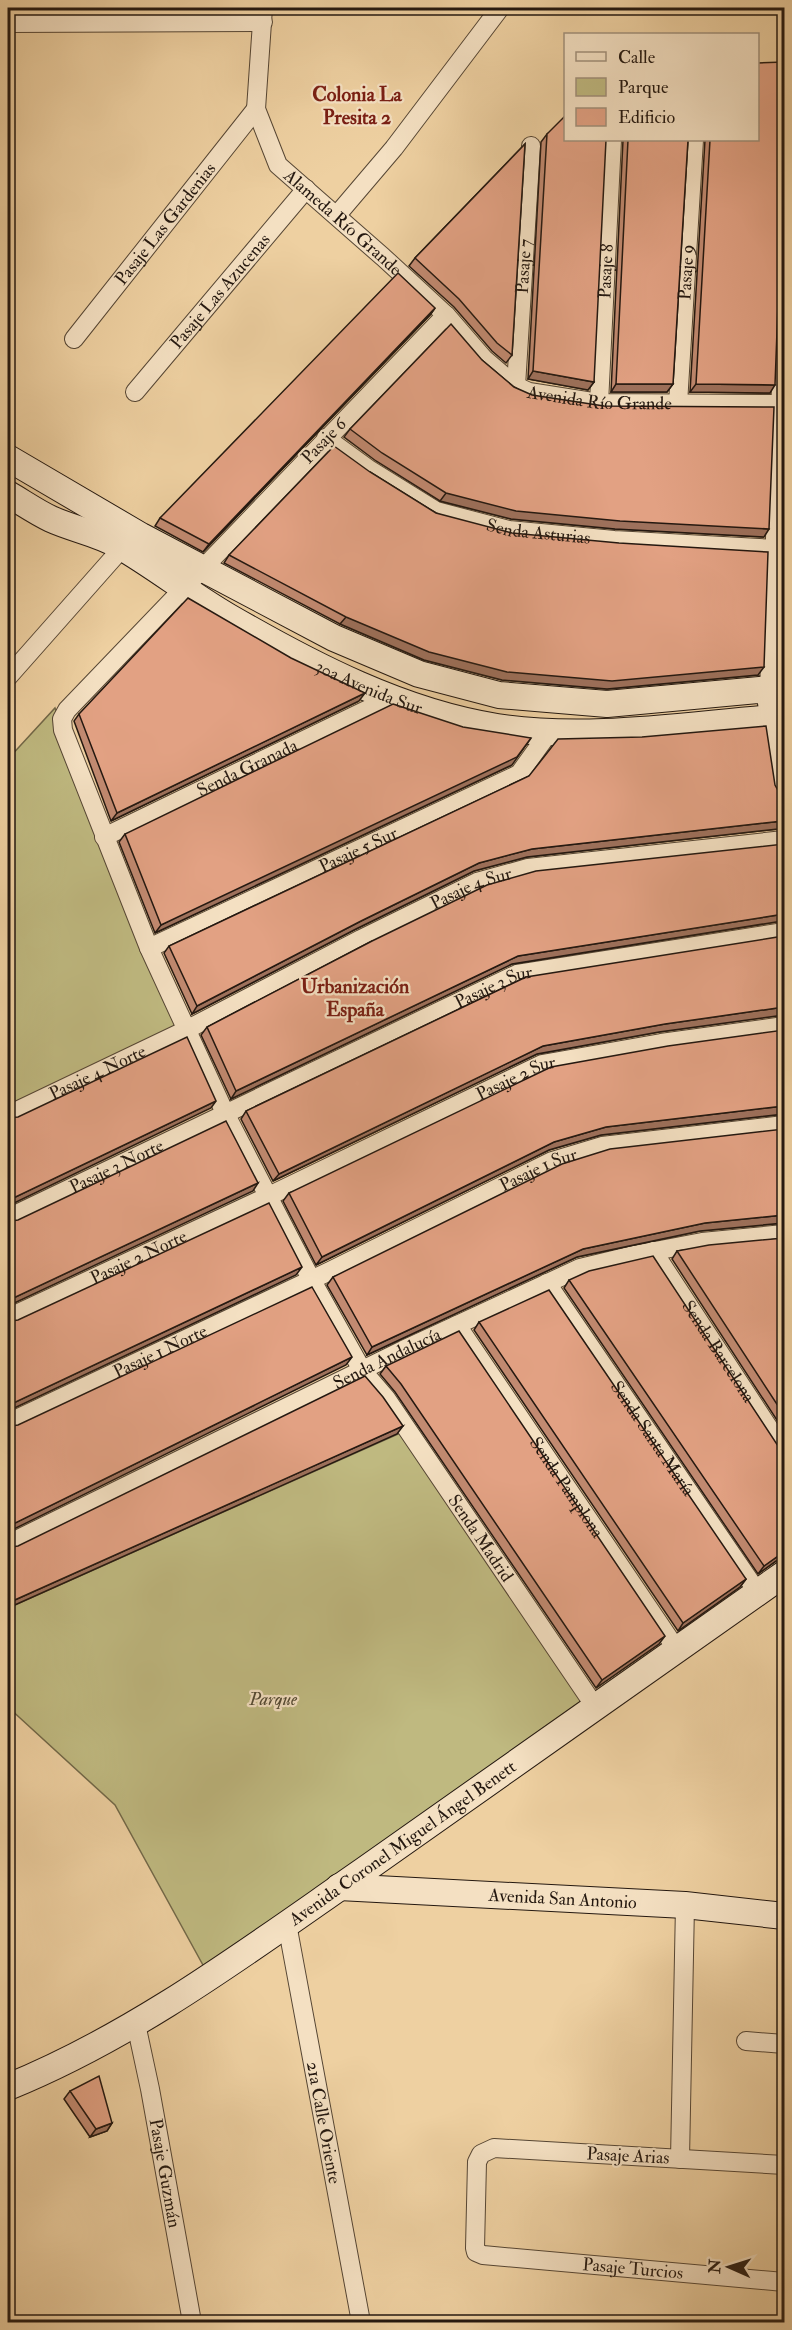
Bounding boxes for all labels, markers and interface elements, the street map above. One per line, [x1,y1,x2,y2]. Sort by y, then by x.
legend [564,33,759,141]
text: Calle [618,46,656,69]
text: Parque [618,76,669,99]
district label: Colonia La Presita 2 [312,82,403,130]
text: Edificio [618,106,675,129]
street label: Pasaje Las Gardenias [110,158,221,290]
street label: Alameda Río Grande [278,163,407,281]
street label: Pasaje Las Azucenas [165,229,275,354]
street label: Pasaje 7 [510,238,537,294]
street label: Pasaje 8 [593,243,618,299]
street label: Pasaje 9 [673,244,699,301]
street label: Avenida Río Grande [525,380,672,415]
street label: Pasaje 6 [296,412,352,469]
street label: Senda Asturias [484,513,592,549]
street label: 30a Avenida Sur [312,655,426,720]
street label: Senda Granada [193,733,302,802]
street label: Pasaje 5 Sur [315,821,401,878]
street label: Pasaje 4 Sur [426,861,514,915]
street label: Pasaje 3 Sur [451,960,534,1014]
district label: Urbanización España [301,974,410,1023]
street label: Pasaje 4 Norte [45,1039,150,1105]
street label: Pasaje 2 Sur [472,1050,557,1106]
street label: Pasaje 3 Norte [65,1134,168,1199]
street label: Pasaje 1 Sur [496,1143,580,1197]
street label: Pasaje 2 Norte [86,1224,191,1289]
street label: Senda Barcelona [677,1296,761,1407]
street label: Pasaje 1 Norte [109,1319,211,1383]
street label: Senda Andalucía [329,1322,445,1394]
street label: Senda Santa María [606,1376,700,1501]
street label: Senda Pamplona [525,1432,610,1543]
street label: Senda Madrid [443,1490,519,1586]
park label: Parque [248,1688,298,1711]
street label: Avenida Coronel Miguel Ángel Benett [284,1755,521,1931]
street label: Avenida San Antonio [487,1883,638,1914]
street label: 21a Calle Oriente [301,2060,347,2186]
street label: Pasaje Guzmán [144,2117,186,2230]
street label: Pasaje Arias [586,2142,670,2170]
north arrow [699,2237,759,2297]
street label: Pasaje Turcios [582,2252,684,2284]
text: N [705,2258,725,2275]

